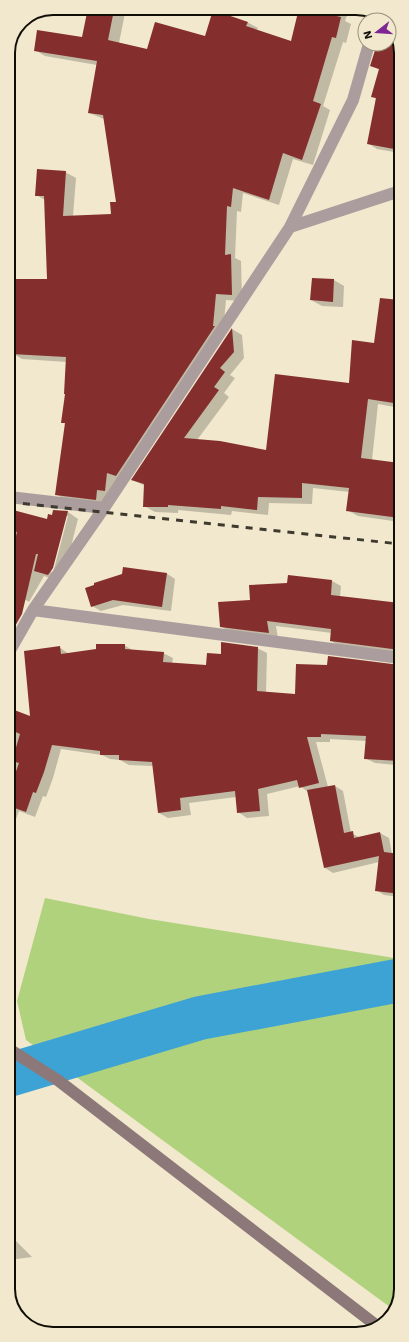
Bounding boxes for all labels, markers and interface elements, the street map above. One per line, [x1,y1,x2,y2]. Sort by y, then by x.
north arrow [357,12,397,52]
text: N [361,29,375,41]

